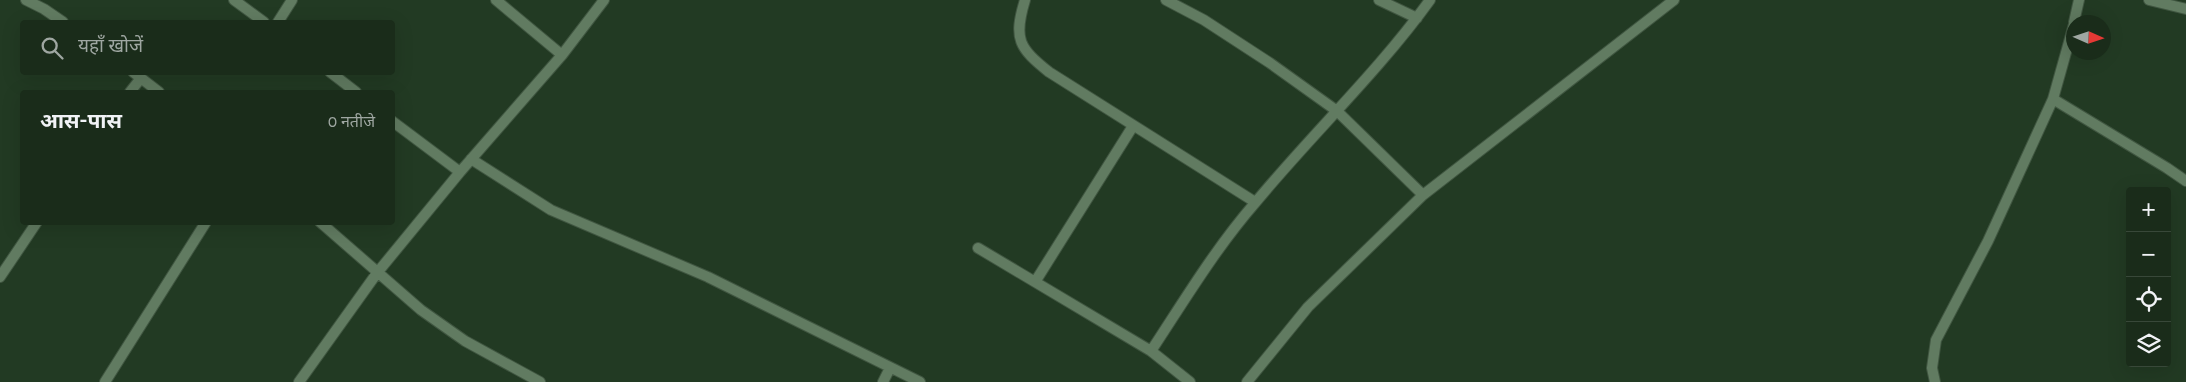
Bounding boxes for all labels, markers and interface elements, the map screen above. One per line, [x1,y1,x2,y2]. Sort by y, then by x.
north arrow [2066,15,2111,60]
search box [20,20,395,75]
icon: search [38,34,66,62]
text: यहाँ खोजें [78,35,143,57]
text: आस-पास [40,109,122,133]
text: 0 नतीजे [328,112,375,131]
map controls [2126,187,2171,367]
button: + [2126,187,2171,232]
button: − [2126,232,2171,277]
button: locate [2126,277,2171,322]
button: layers [2126,322,2171,367]

